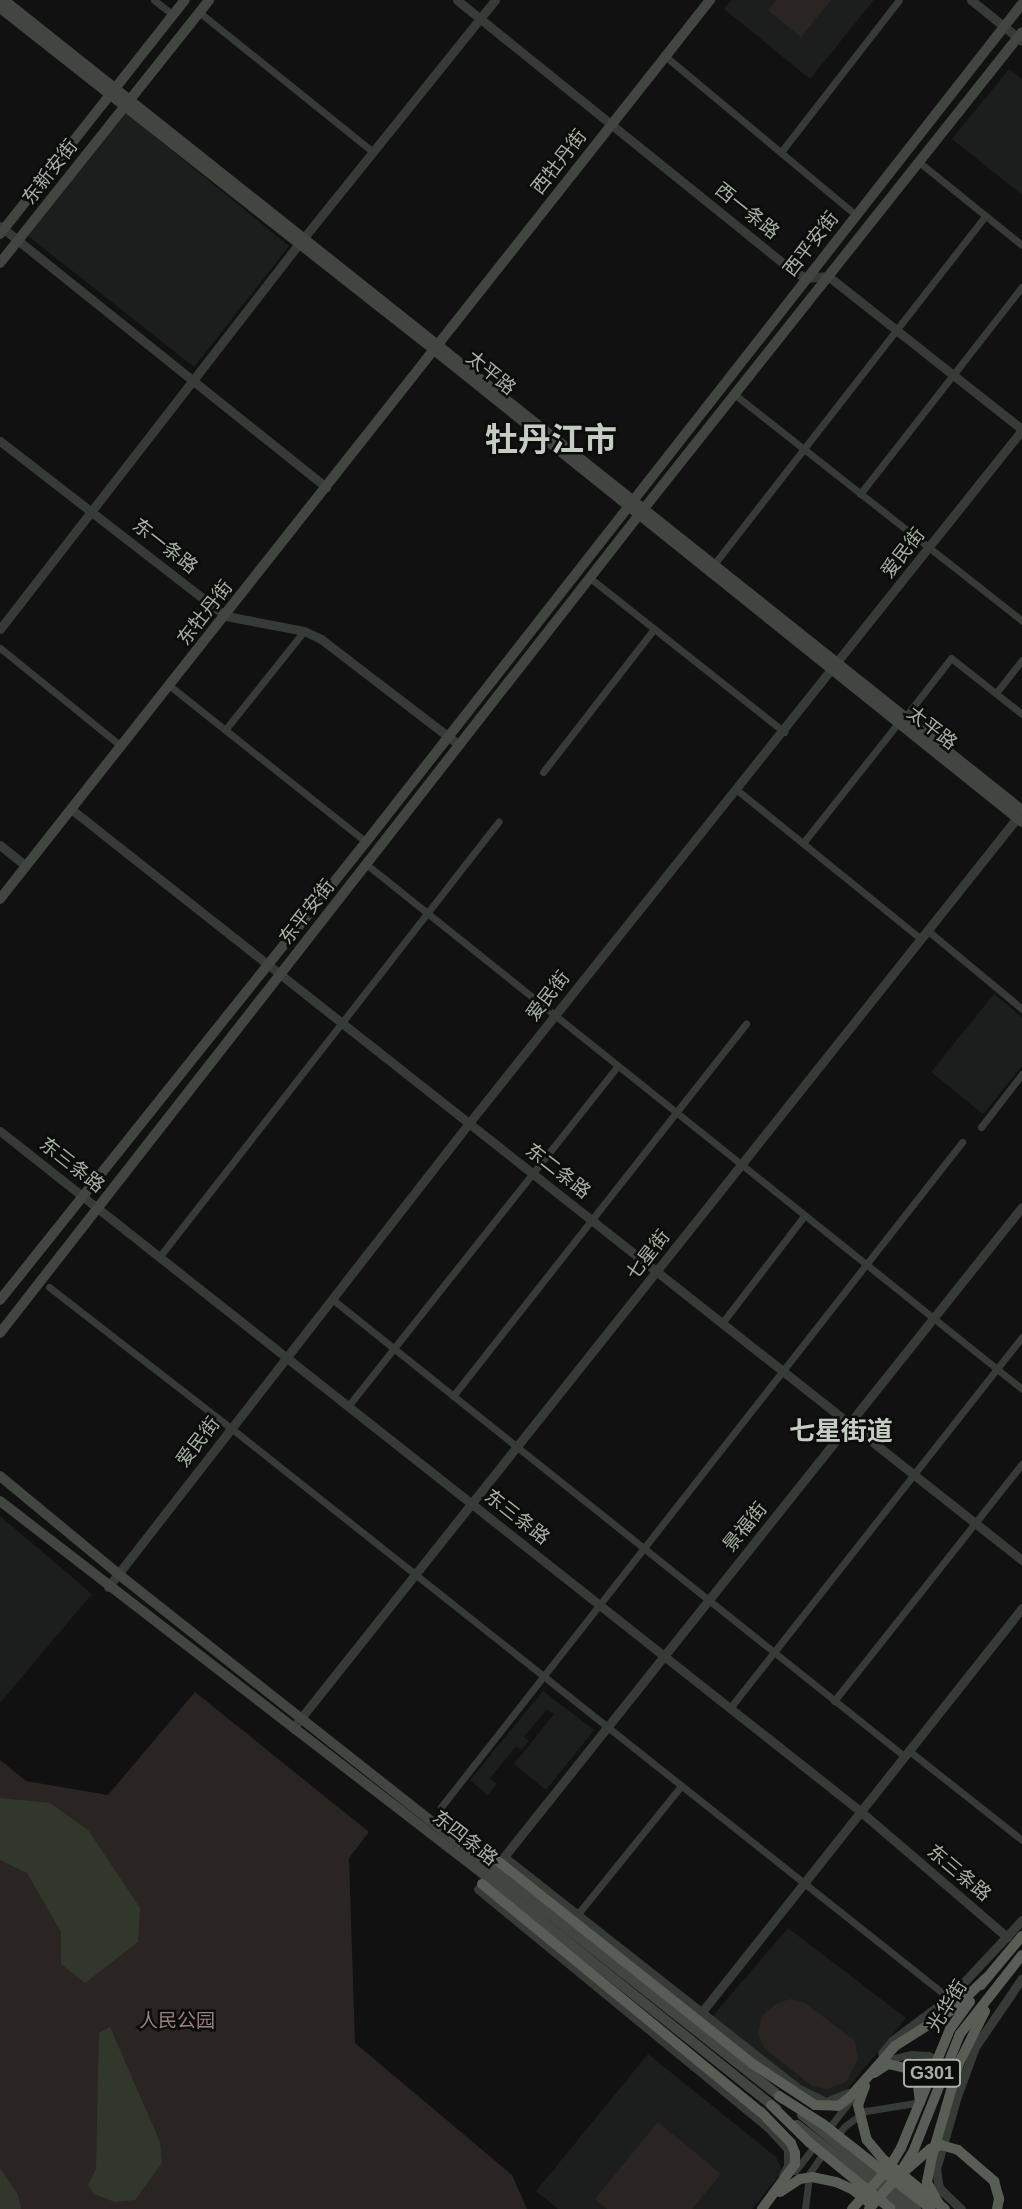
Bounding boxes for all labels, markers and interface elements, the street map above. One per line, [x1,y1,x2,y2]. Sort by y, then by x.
street label: 西牡丹街 [527,125,591,199]
street label: 东新安街 [18,135,82,209]
street label: 西一条路 [710,178,784,244]
street label: 西平安街 [779,207,843,281]
street label: 太平路 [462,346,520,400]
district label: 牡丹江市 [485,420,617,460]
street label: 东一条路 [128,514,202,578]
street label: 爱民街 [876,524,930,582]
street label: 东牡丹街 [173,576,237,650]
street label: 太平路 [903,701,961,755]
street label: 东平安街 [275,875,339,949]
street label: 爱民街 [521,967,575,1025]
street label: 东三条路 [35,1133,109,1197]
street label: 东二条路 [521,1139,595,1203]
street label: 七星街 [621,1226,675,1284]
street label: 爱民街 [171,1413,225,1471]
district label: 七星街道 [789,1416,893,1448]
street label: 东三条路 [480,1485,554,1549]
street label: 景福街 [718,1498,772,1556]
street label: 东四条路 [428,1806,502,1870]
street label: 东三条路 [923,1840,995,1906]
street label: 光华街 [922,1976,972,2036]
park label: 人民公园 [139,2010,215,2032]
road number: G301 [902,2059,962,2088]

